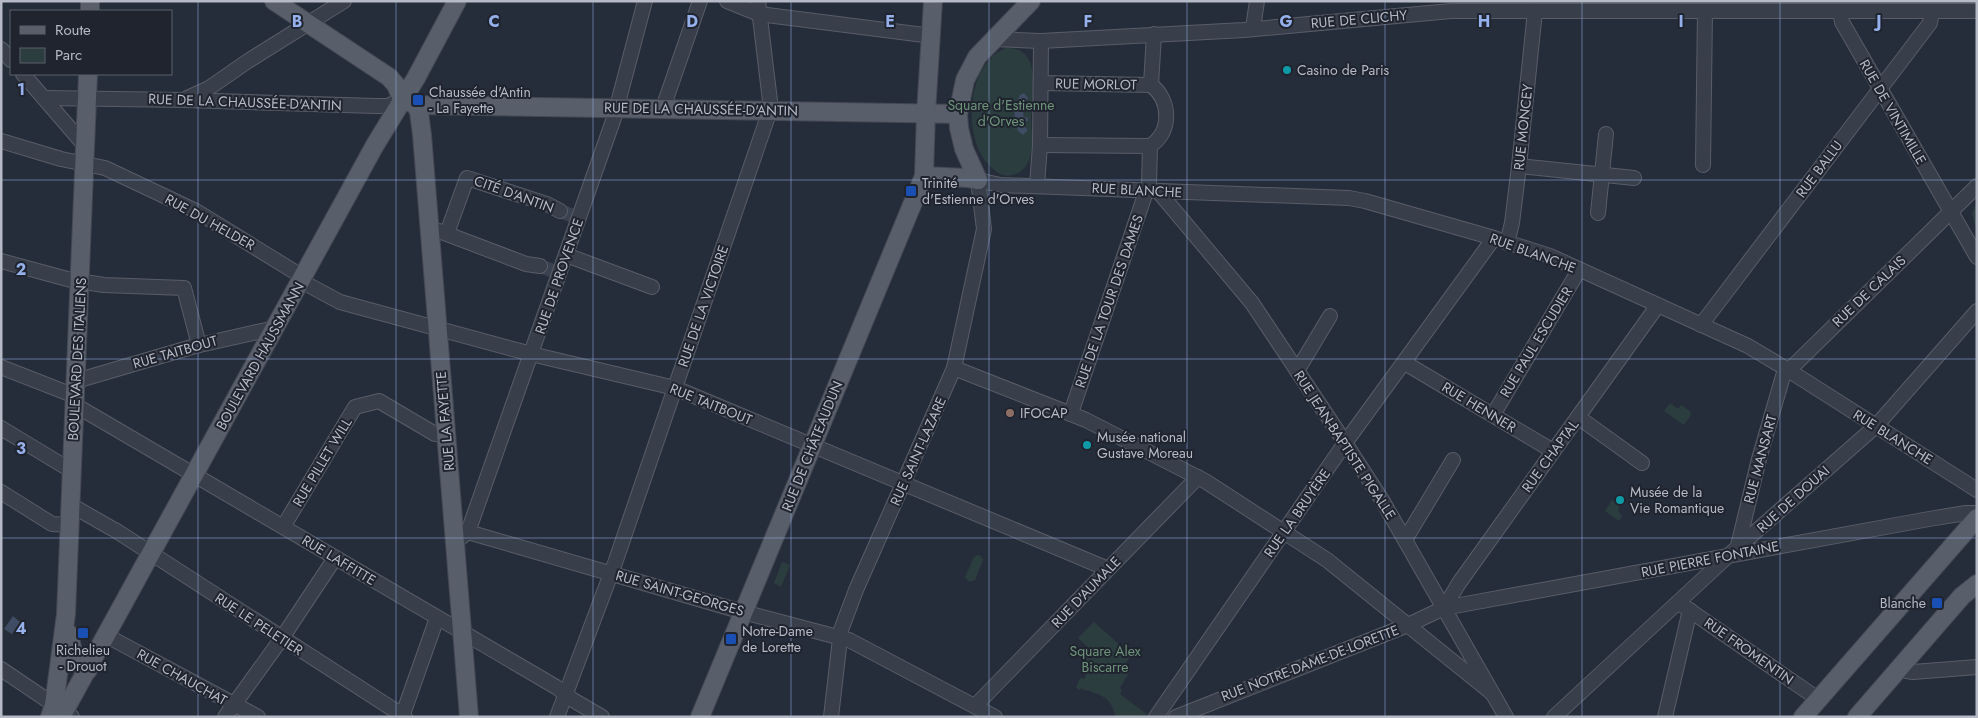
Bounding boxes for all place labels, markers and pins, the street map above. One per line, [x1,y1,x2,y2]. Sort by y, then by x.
place label: Casino de Paris [1297,60,1390,80]
marker: Casino de Paris [1281,64,1293,76]
place label: Chaussée d'Antin - La Fayette [429,82,531,118]
marker: Chaussée d'Antin - La Fayette [411,93,425,107]
place label: Trinité d'Estienne d'Orves [922,173,1035,209]
marker: Trinité d'Estienne d'Orves [904,184,918,198]
place label: IFOCAP [1020,403,1068,423]
marker: IFOCAP [1004,407,1016,419]
place label: Musée national Gustave Moreau [1097,427,1193,463]
marker: Musée national Gustave Moreau [1081,439,1093,451]
place label: Musée de la Vie Romantique [1630,482,1724,518]
marker: Musée de la Vie Romantique [1614,494,1626,506]
place label: Blanche [1880,593,1926,613]
marker: Blanche [1930,596,1944,610]
place label: Notre-Dame de Lorette [742,621,813,657]
marker: Richelieu - Drouot [76,626,90,640]
marker: Notre-Dame de Lorette [724,632,738,646]
place label: Richelieu - Drouot [56,640,110,676]

